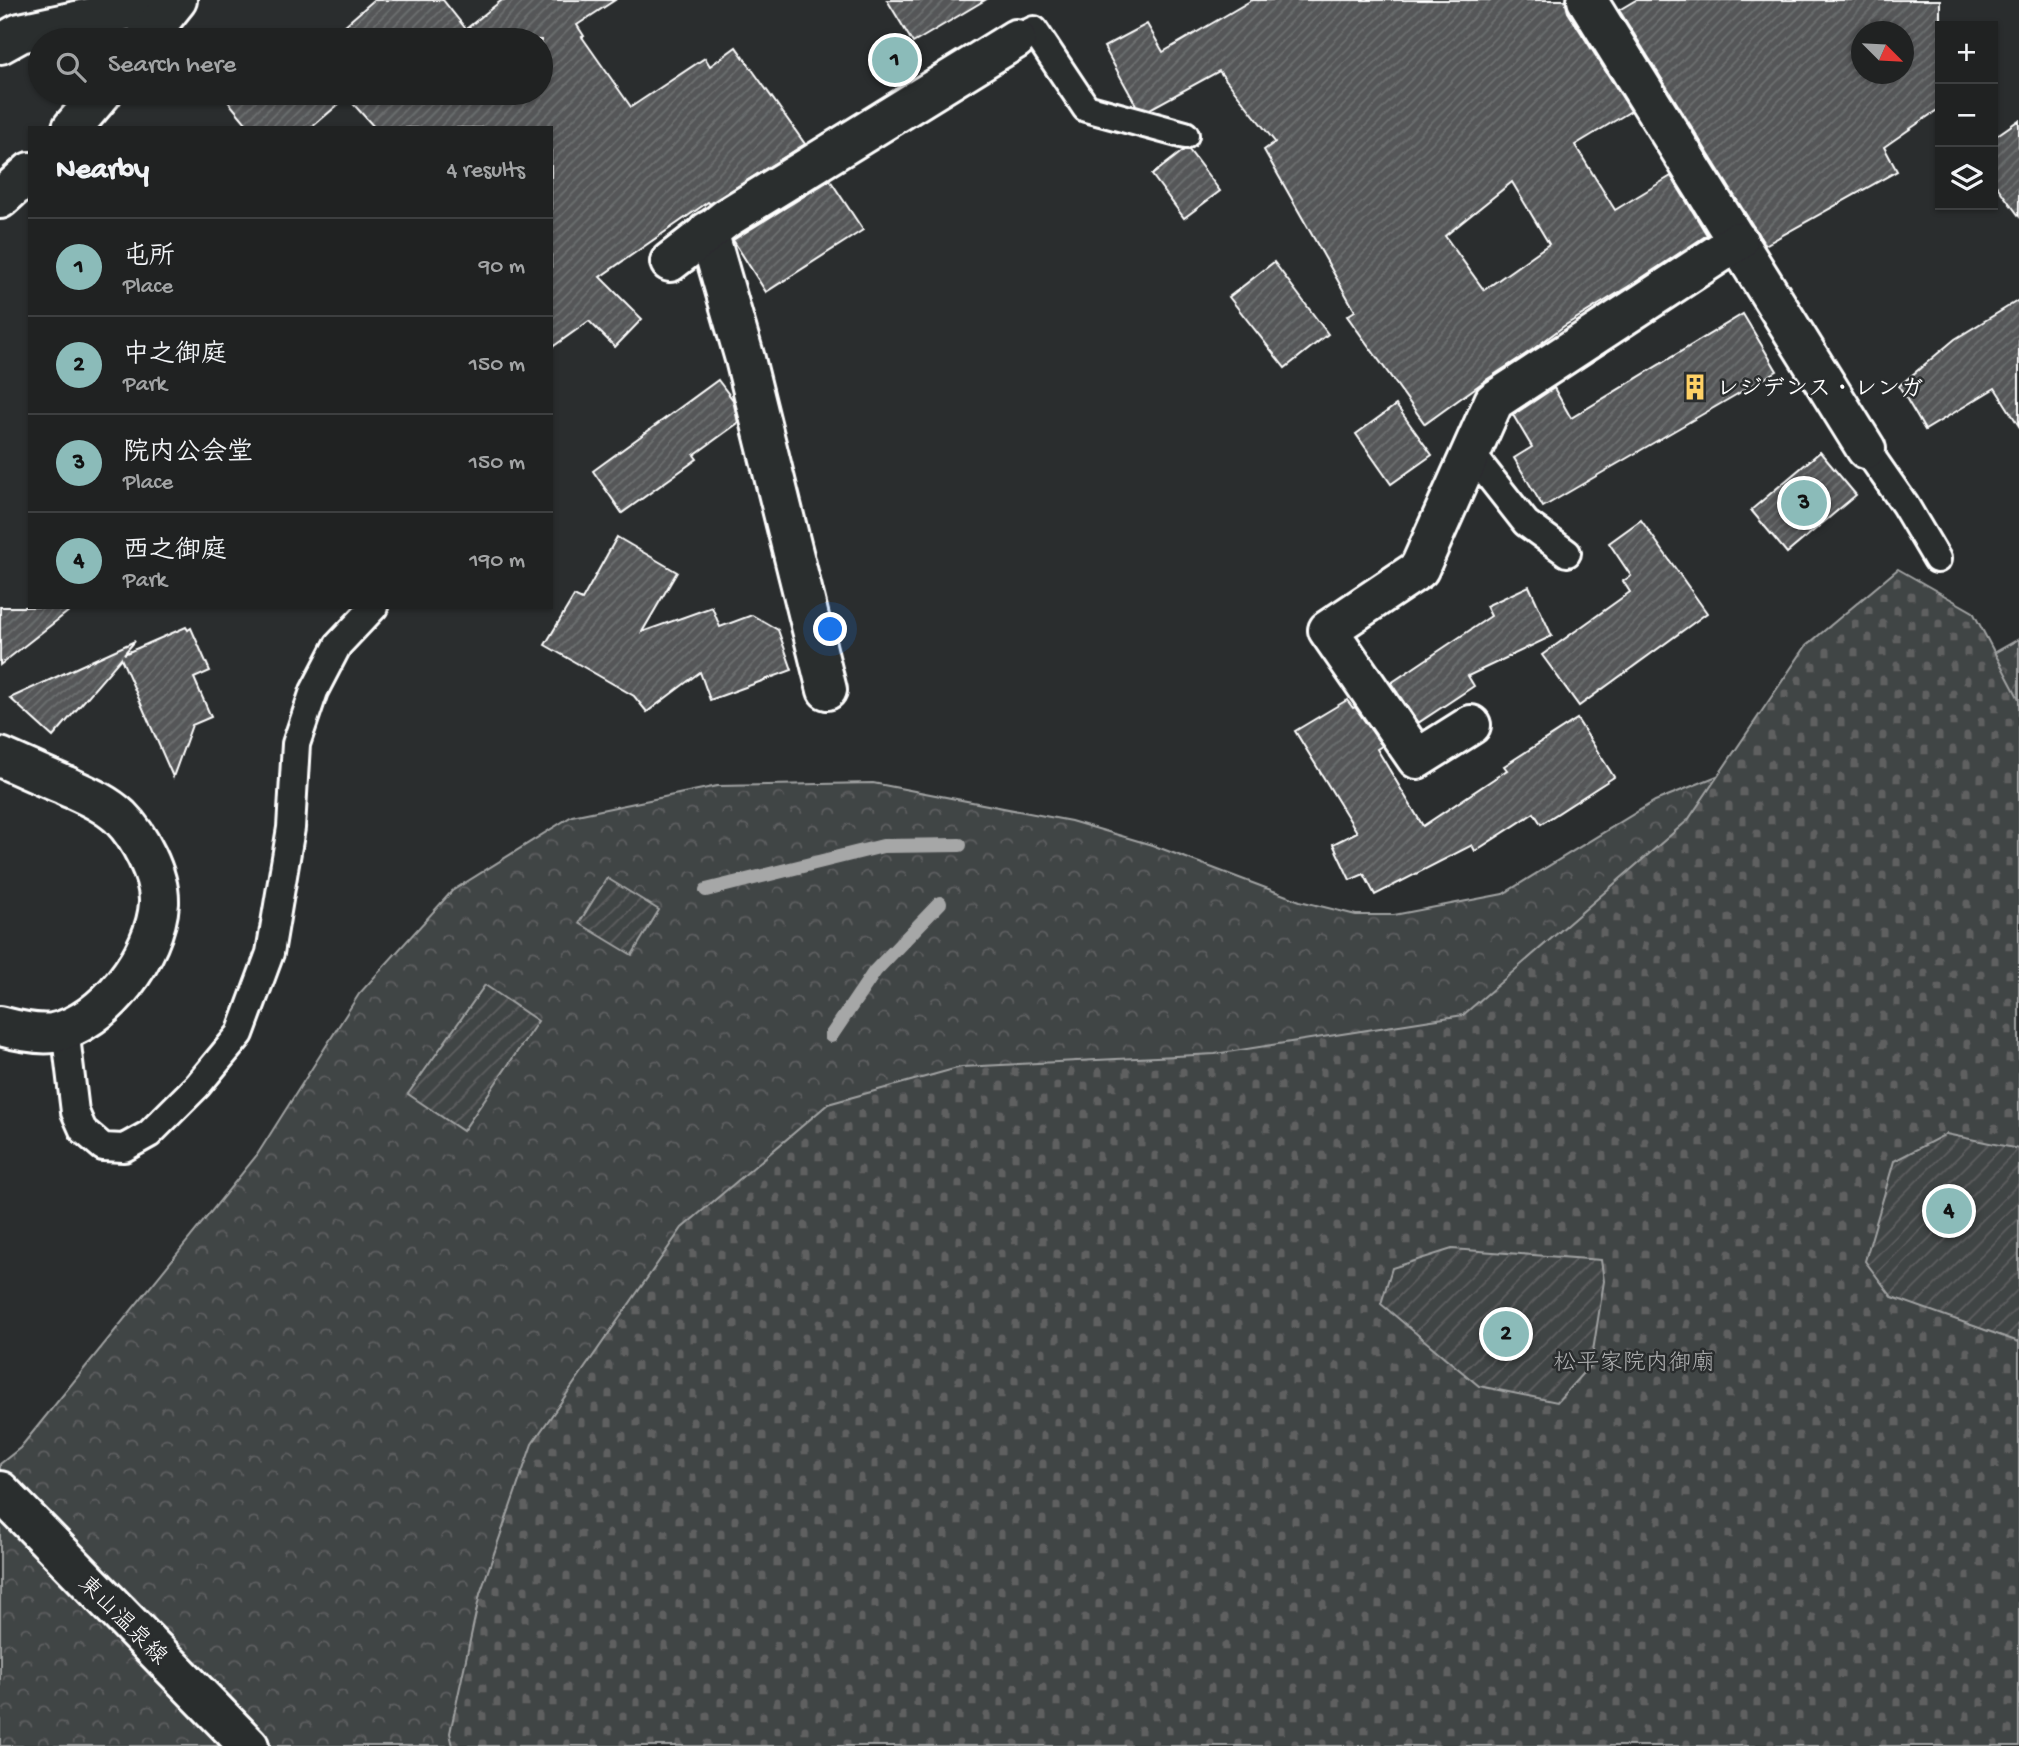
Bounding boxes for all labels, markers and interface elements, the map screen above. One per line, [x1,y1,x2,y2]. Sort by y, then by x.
north arrow [1851,21,1914,84]
map controls [1935,21,1998,210]
button: + [1935,21,1998,84]
search box [28,28,553,105]
pin: 1 [872,34,918,86]
icon: search [52,48,90,86]
text: Search here [108,51,236,82]
button: − [1935,84,1998,147]
button: layers [1935,147,1998,210]
text: Nearby [56,154,149,189]
text: 4 results [446,158,525,185]
text: 屯所 [123,243,175,274]
text: 1 [74,254,84,281]
text: 90 m [479,254,525,281]
text: Place [123,274,173,301]
text: 中之御庭 [123,341,227,372]
text: 2 [73,352,85,379]
text: 150 m [469,352,525,379]
text: Park [123,372,167,399]
building icon: レジデンス・レンガ [1680,372,1710,402]
place label: レジデンス・レンガ [1716,377,1923,404]
text: 院内公会堂 [123,439,253,470]
text: 3 [73,450,85,477]
text: 150 m [469,450,525,477]
text: Place [123,470,173,497]
pin: 3 [1781,477,1827,529]
text: 西之御庭 [123,537,227,568]
text: 4 [74,548,84,575]
text: 190 m [469,548,525,575]
text: Park [123,568,167,595]
your location [813,612,847,646]
pin: 4 [1926,1185,1972,1237]
pin: 2 [1483,1308,1529,1360]
park label: 松平家院内御廟 [1554,1350,1715,1378]
street label: 東山温泉線 [71,1571,172,1672]

